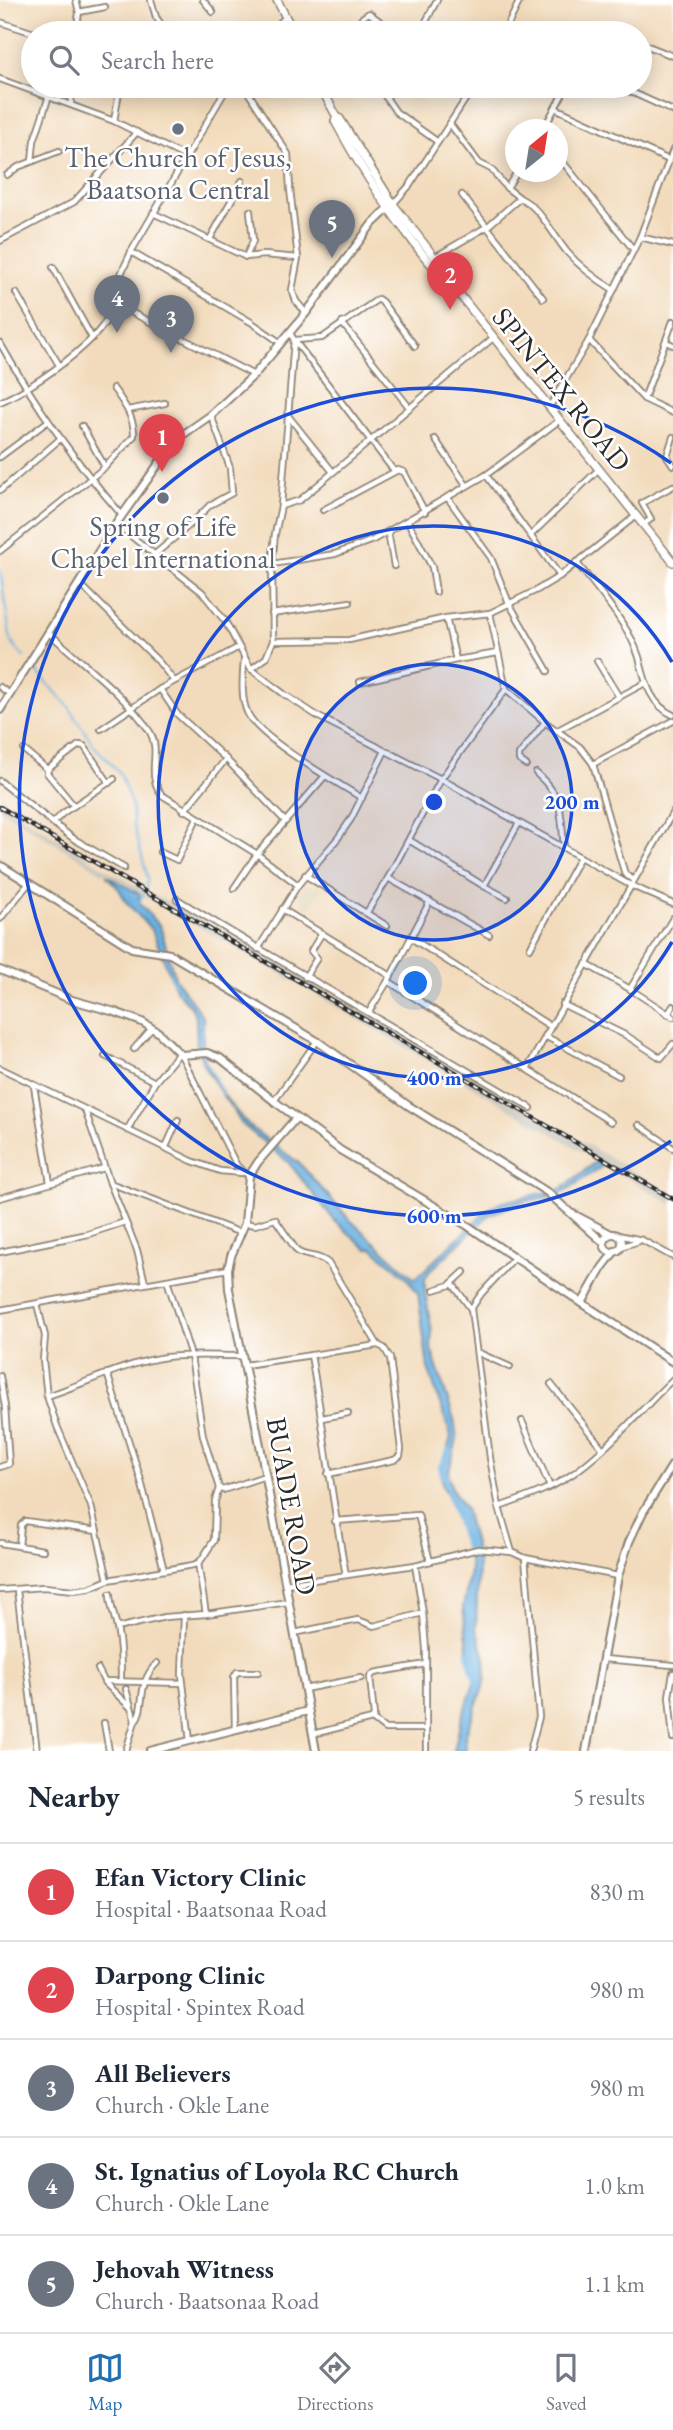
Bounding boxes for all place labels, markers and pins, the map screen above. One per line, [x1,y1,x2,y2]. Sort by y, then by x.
marker: The Church of Jesus, Baatsona Central [170,121,186,137]
place label: The Church of Jesus, Baatsona Central [64,139,292,207]
pin: 5 [309,200,355,258]
pin: 2 [427,252,473,310]
pin: 4 [94,275,140,333]
pin: 3 [148,295,194,353]
pin: 1 [139,414,185,472]
marker: Spring of Life Chapel International [155,490,171,506]
place label: Spring of Life Chapel International [51,508,276,576]
centre of rings [422,790,446,814]

